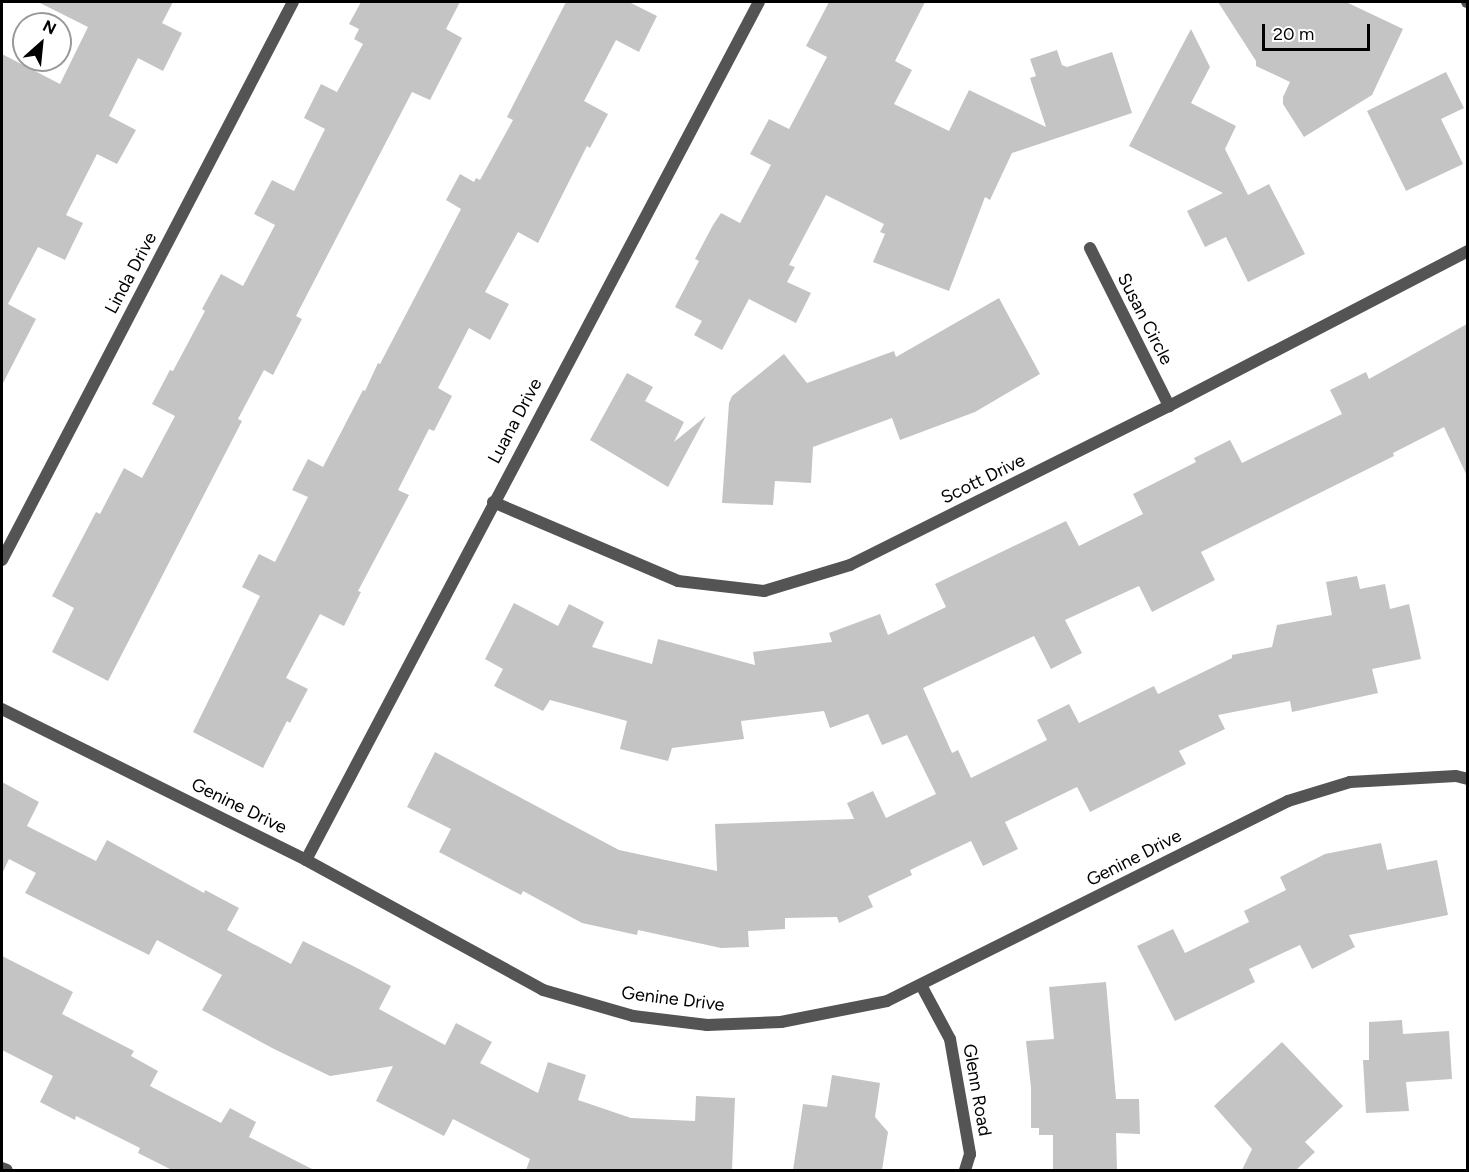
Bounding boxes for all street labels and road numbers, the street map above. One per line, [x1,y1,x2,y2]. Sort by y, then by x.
street label: Linda Drive [100,228,162,318]
street label: Susan Circle [1113,270,1177,368]
street label: Luana Drive [483,374,547,468]
street label: Scott Drive [937,449,1029,509]
street label: Genine Drive [188,774,290,838]
street label: Genine Drive [1083,825,1185,891]
street label: Genine Drive [620,982,726,1016]
street label: Glenn Road [958,1042,996,1138]

